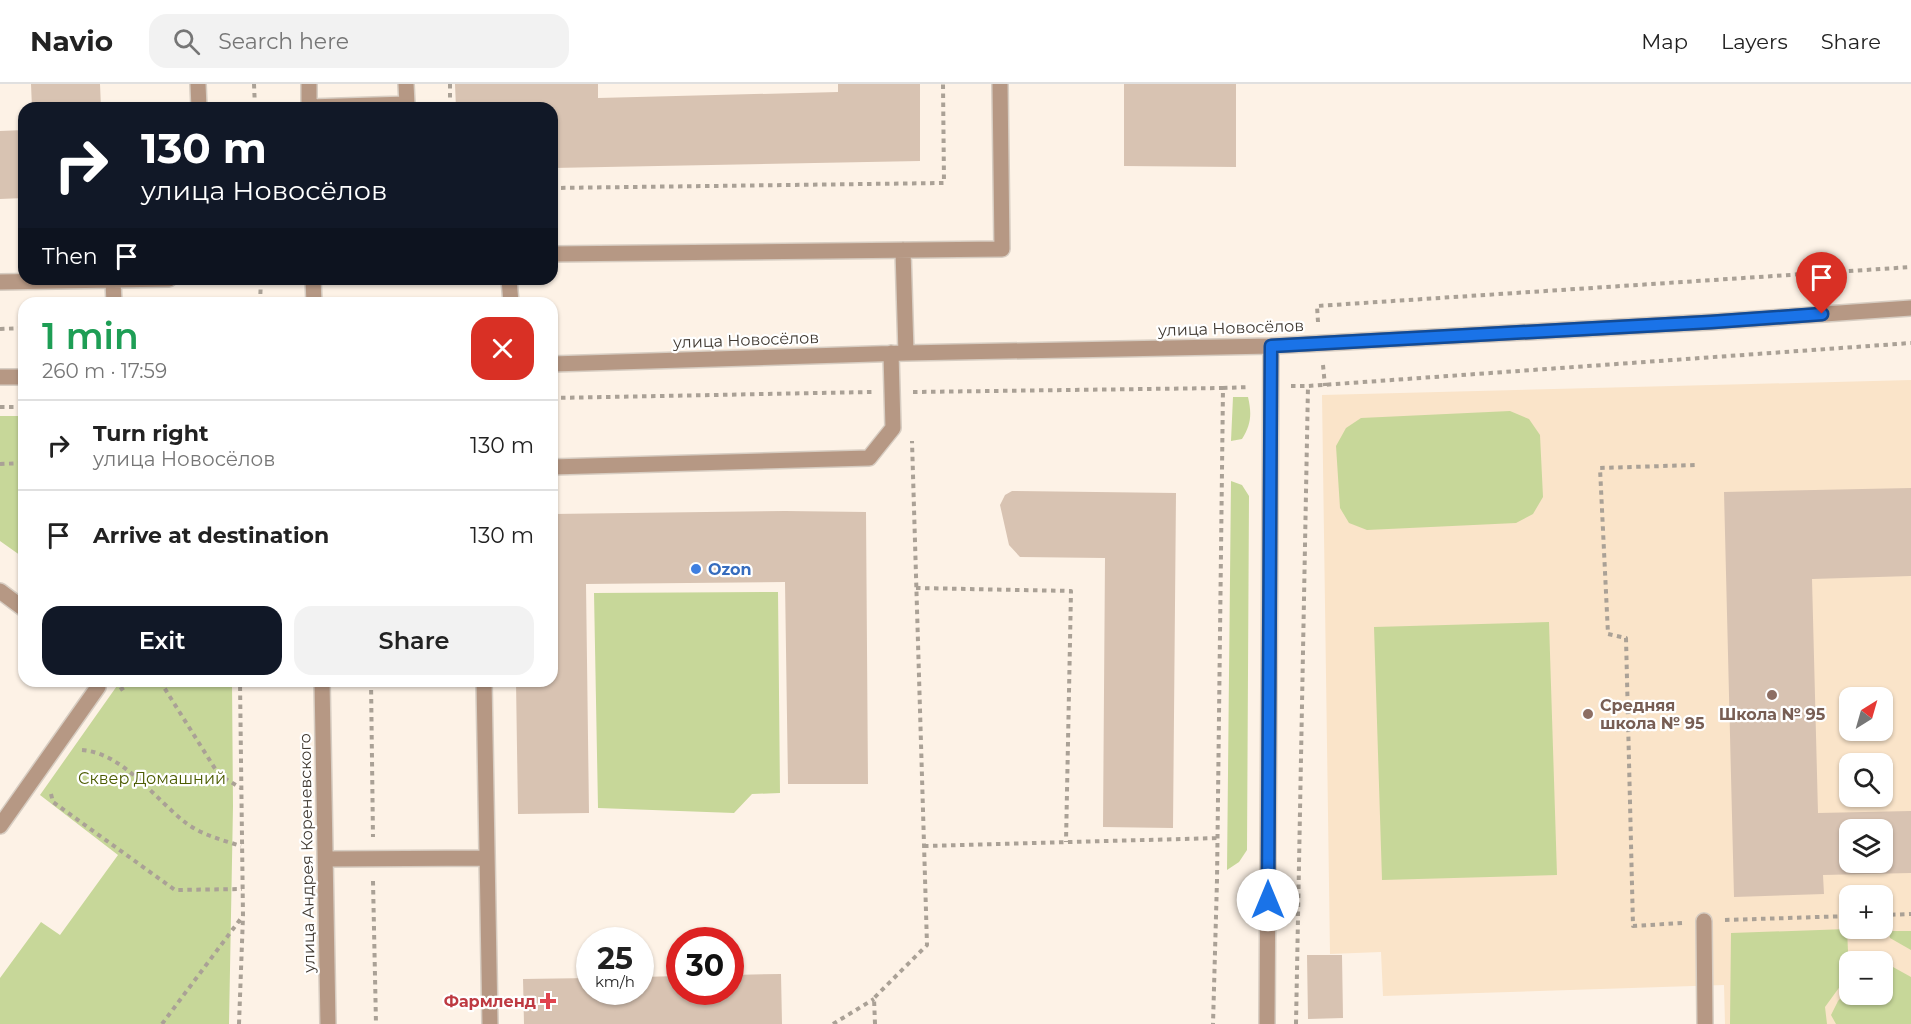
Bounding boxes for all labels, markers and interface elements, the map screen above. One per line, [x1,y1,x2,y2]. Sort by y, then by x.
search box [149,14,569,68]
text: Navio [30,24,113,58]
icon: search [170,25,203,58]
text: Search here [218,28,349,55]
text: Map [1641,29,1688,54]
text: Layers [1721,29,1788,54]
text: Share [1821,29,1881,54]
text: 130 m [141,122,267,174]
icon: right [42,126,120,204]
text: улица Новосёлов [141,174,387,207]
icon: arrive [110,240,143,273]
text: Then [42,243,98,270]
pin [1796,252,1847,314]
icon: arrive [1805,261,1838,294]
text: 1 min [42,314,139,358]
street label: улица Новосёлов [1157,316,1304,340]
button: close [471,317,534,380]
street label: улица Новосёлов [672,328,819,352]
text: 260 m · 17:59 [42,359,167,383]
text: Turn right [93,420,208,447]
icon: right [42,429,75,462]
text: 130 m [470,432,534,459]
text: улица Новосёлов [93,447,275,471]
icon: arrive [42,519,75,552]
text: Arrive at destination [93,522,329,549]
text: 130 m [470,522,534,549]
place label: Ozon [708,560,752,579]
marker: Ozon [689,562,703,576]
button: Exit [42,606,282,675]
button: Share [294,606,534,675]
north arrow [1839,687,1893,741]
map controls [1839,687,1893,1005]
marker: Школа № 95 [1765,688,1779,702]
place label: Средняя школа № 95 [1600,696,1705,733]
place label: Школа № 95 [1719,705,1826,724]
marker: Средняя школа № 95 [1581,707,1595,721]
street label: улица Андрея Кореневского [295,733,319,974]
button: search [1839,753,1893,807]
park label: Сквер Домашний [78,769,226,788]
button: layers [1839,819,1893,873]
position arrow [1236,868,1300,932]
button: + [1839,885,1893,939]
speed limit sign: 30 [666,927,744,1005]
text: 25 [597,940,633,977]
button: − [1839,951,1893,1005]
text: km/h [595,972,635,991]
place label: Фармленд [444,992,536,1011]
marker: Фармленд [541,994,555,1008]

